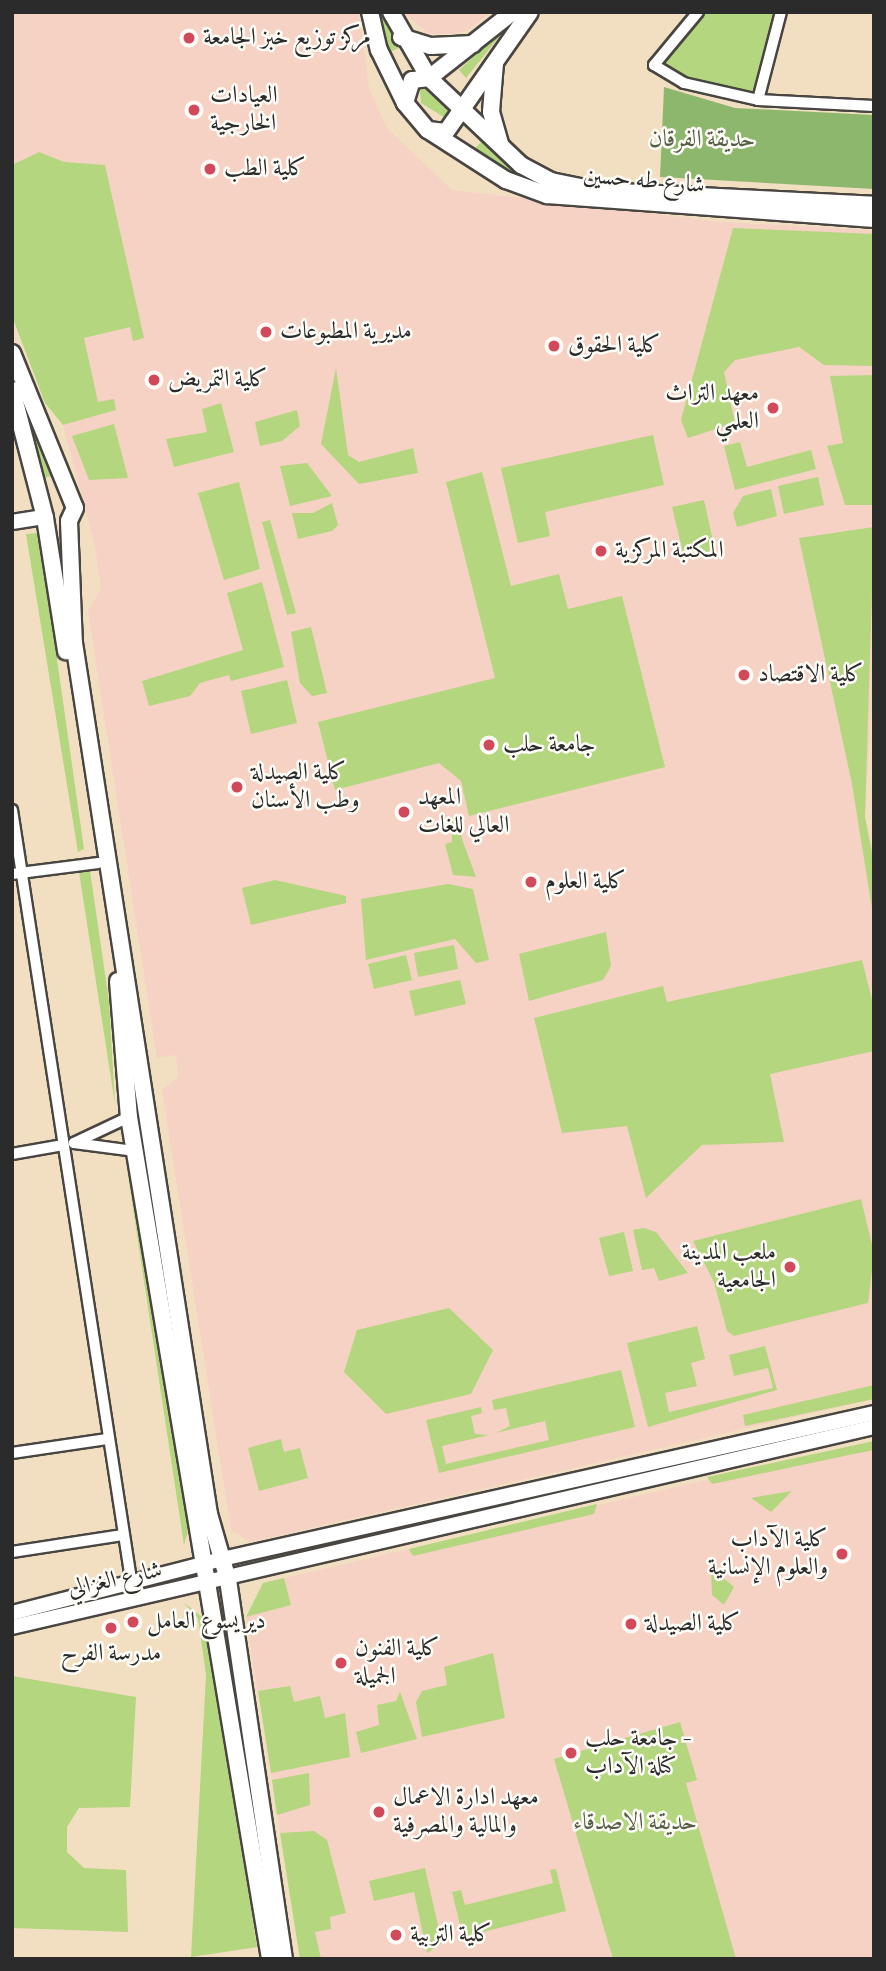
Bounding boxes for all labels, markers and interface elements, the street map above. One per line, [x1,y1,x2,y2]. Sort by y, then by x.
place label: مركز توزيع خبز الجامعة [203,24,371,52]
marker: مركز توزيع خبز الجامعة [181,30,197,46]
place label: العيادات الخارجية [210,82,278,138]
marker: العيادات الخارجية [184,100,204,120]
park label: حديقة الفرقان [649,126,755,154]
place label: كلية الطب [224,155,306,183]
marker: كلية الطب [202,161,218,177]
street label: شارع طه حسين [582,161,706,201]
place label: مديرية المطبوعات [280,318,412,346]
marker: مديرية المطبوعات [258,324,274,340]
place label: كلية الحقوق [568,332,661,360]
marker: كلية الحقوق [546,338,562,354]
place label: كلية التمريض [168,366,268,394]
marker: كلية التمريض [146,372,162,388]
place label: معهد التراث العلمي [665,380,759,436]
marker: معهد التراث العلمي [765,400,781,416]
place label: المكتبة المركزية [615,537,724,565]
marker: المكتبة المركزية [593,543,609,559]
place label: كلية الاقتصاد [758,661,864,689]
marker: كلية الاقتصاد [736,667,752,683]
place label: جامعة حلب [503,731,596,759]
marker: جامعة حلب [481,737,497,753]
place label: كلية الصيدلة وطب الأسنان [251,759,360,815]
marker: كلية الصيدلة وطب الأسنان [229,779,245,795]
place label: المعهد العالي للغات [418,784,509,840]
marker: المعهد العالي للغات [396,804,412,820]
place label: كلية العلوم [545,868,626,896]
marker: كلية العلوم [523,874,539,890]
place label: ملعب المدينة الجامعية [682,1239,776,1295]
marker: ملعب المدينة الجامعية [782,1259,798,1275]
place label: كلية الآداب والعلوم الإنسانية [708,1526,828,1582]
marker: كلية الآداب والعلوم الإنسانية [834,1546,850,1562]
street label: شارع الغزالي [65,1556,165,1604]
place label: دير يسوع العامل [147,1608,266,1636]
place label: كلية الصيدلة [645,1610,741,1638]
marker: دير يسوع العامل [125,1614,141,1630]
marker: كلية الصيدلة [623,1616,639,1632]
marker: مدرسة الفرح [103,1620,119,1636]
place label: كلية الفنون الجميلة [355,1635,440,1691]
place label: مدرسة الفرح [61,1640,161,1668]
marker: كلية الفنون الجميلة [333,1655,349,1671]
place label: جامعة حلب - كتلة الآداب [585,1725,692,1781]
marker: جامعة حلب - كتلة الآداب [563,1745,579,1761]
place label: معهد ادارة الاعمال والمالية والمصرفية [393,1784,539,1840]
marker: معهد ادارة الاعمال والمالية والمصرفية [371,1804,387,1820]
park label: حديقة الاصدقاء [573,1809,697,1837]
place label: كلية التربية [410,1921,492,1949]
marker: كلية التربية [388,1927,404,1943]

